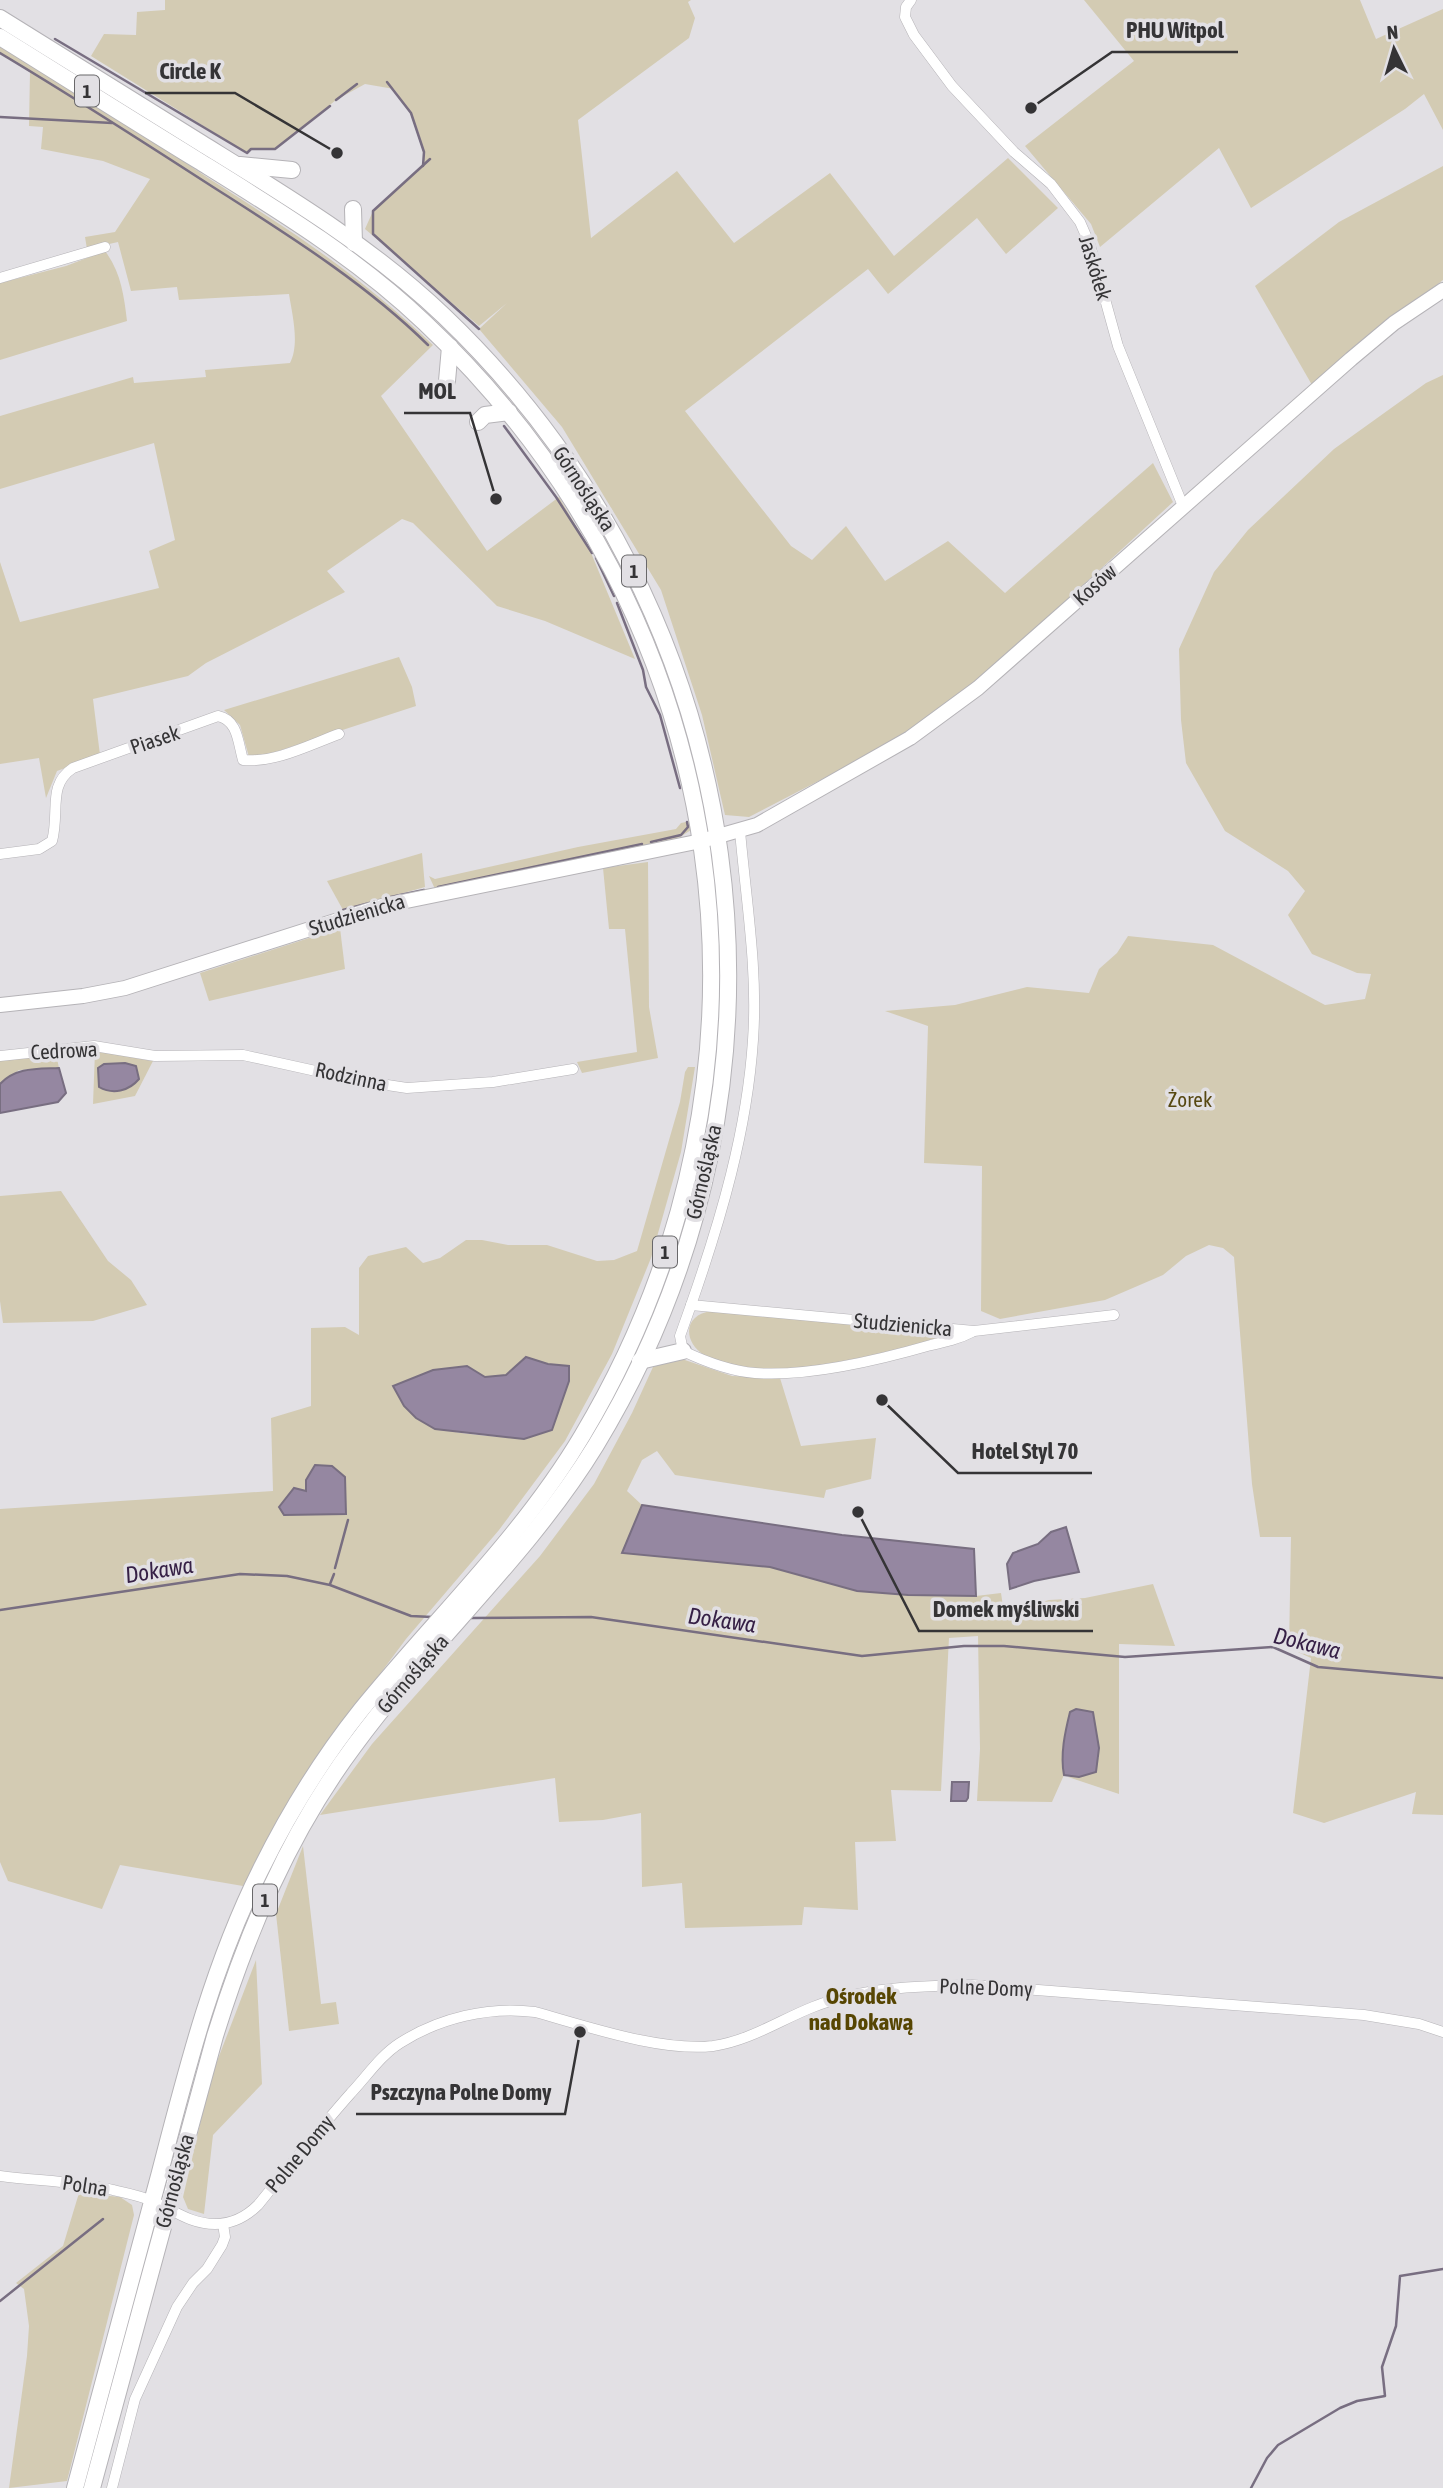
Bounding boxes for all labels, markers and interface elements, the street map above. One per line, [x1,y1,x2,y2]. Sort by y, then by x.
callout: PHU Witpol [1112,8,1238,52]
north arrow [1359,14,1429,84]
text: PHU Witpol [1126,17,1225,43]
text: N [1386,21,1399,44]
callout: Circle K [145,49,235,93]
text: Circle K [159,58,222,84]
road number: 1 [75,76,99,106]
street label: Jaskółek [1075,232,1117,303]
callout: MOL [404,369,470,413]
text: MOL [418,378,456,404]
street label: Górnośląska [549,441,621,535]
road number: 1 [622,556,646,586]
street label: Kosów [1068,559,1121,610]
street label: Piasek [127,719,183,759]
street label: Studzienicka [306,888,407,940]
street label: Cedrowa [30,1036,98,1064]
street label: Rodzinna [313,1057,389,1095]
park label: Żorek [1168,1087,1212,1111]
street label: Górnośląska [680,1122,726,1221]
road number: 1 [653,1236,677,1268]
street label: Studzienicka [853,1308,953,1340]
callout: Hotel Styl 70 [958,1429,1092,1473]
text: Hotel Styl 70 [972,1438,1079,1464]
water label: Dokawa [123,1552,195,1588]
callout: Domek myśliwski [919,1587,1093,1631]
text: Domek myśliwski [933,1596,1079,1622]
water label: Dokawa [686,1602,758,1638]
water label: Dokawa [1271,1622,1344,1664]
street label: Górnośląska [372,1629,453,1718]
road number: 1 [253,1884,277,1916]
street label: Polne Domy [939,1973,1034,2001]
district label: Ośrodek nad Dokawą [809,1983,914,2035]
callout: Pszczyna Polne Domy [356,2070,565,2114]
text: Pszczyna Polne Domy [370,2079,552,2105]
street label: Polne Domy [260,2110,339,2197]
street label: Górnośląska [150,2131,198,2230]
street label: Polna [61,2170,109,2200]

